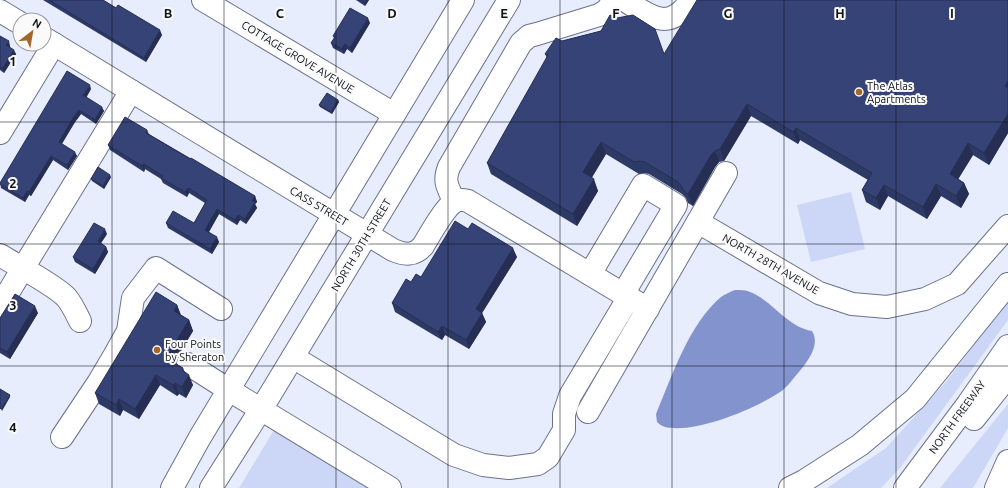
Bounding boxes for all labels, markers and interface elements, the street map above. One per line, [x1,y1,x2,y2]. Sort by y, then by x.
text: B [164,6,173,20]
text: C [276,6,285,20]
text: D [387,6,397,20]
text: E [500,6,508,20]
text: F [612,6,620,20]
text: G [724,6,733,20]
text: H [835,6,845,20]
text: I [950,6,954,20]
north arrow [12,12,52,52]
text: N [31,16,44,31]
street label: COTTAGE GROVE AVENUE [239,19,357,95]
text: 1 [9,54,17,68]
place label: The Atlas Apartments [867,80,926,105]
marker: The Atlas Apartments [854,87,864,97]
text: 2 [9,176,17,190]
street label: CASS STREET [288,184,350,228]
street label: NORTH 30TH STREET [329,197,393,293]
street label: NORTH 28TH AVENUE [721,231,821,297]
text: 3 [9,298,17,312]
place label: Four Points by Sheraton [165,338,224,363]
marker: Four Points by Sheraton [152,345,162,355]
street label: NORTH FREEWAY [926,378,988,456]
text: 4 [9,420,17,434]

